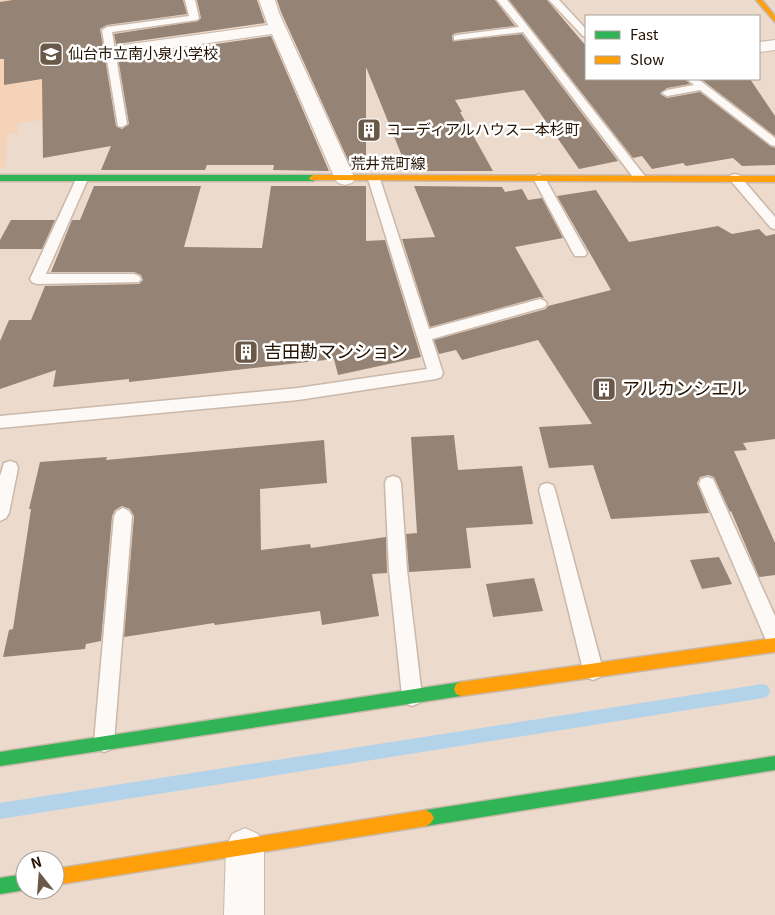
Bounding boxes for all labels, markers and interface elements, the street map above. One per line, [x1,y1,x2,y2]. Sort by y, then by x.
legend [585,15,760,80]
text: Fast [630,23,659,44]
school or university icon: 仙台市立南小泉小学校 [38,41,64,67]
place label: 仙台市立南小泉小学校 [68,42,218,63]
text: Slow [630,48,664,69]
building icon: コーディアルハウス一本杉町 [356,117,382,143]
place label: コーディアルハウス一本杉町 [386,118,580,139]
street label: 荒井荒町線 [350,152,426,173]
place label: 吉田勘マンション [264,337,408,363]
building icon: 吉田勘マンション [233,339,259,365]
place label: アルカンシエル [622,374,747,400]
building icon: アルカンシエル [591,376,617,402]
north arrow [15,850,65,900]
text: N [28,851,44,873]

